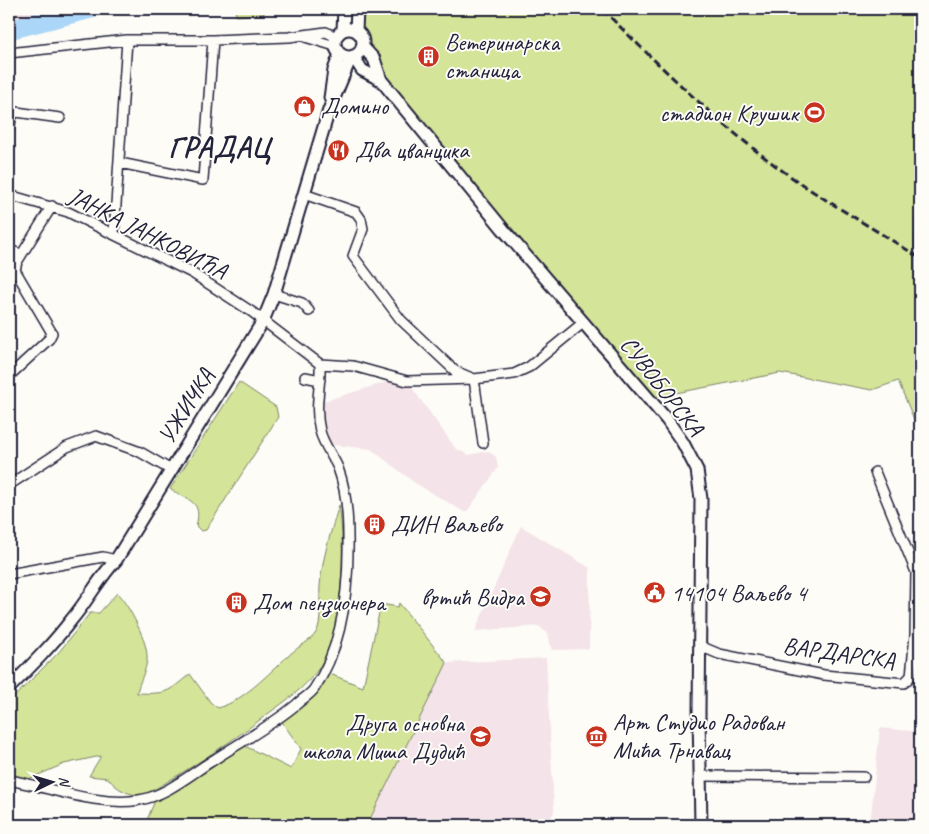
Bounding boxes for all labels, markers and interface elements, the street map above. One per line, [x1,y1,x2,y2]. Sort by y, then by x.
place label: Ветеринарска станица [445,27,560,85]
building icon: Ветеринарска станица [417,44,441,68]
place label: Домино [321,91,390,121]
shop icon: Домино [293,94,317,118]
place label: стадион Крушик [660,98,800,128]
sports icon: стадион Крушик [802,101,826,125]
district label: ГРАДАЦ [169,129,274,166]
place label: Два цванцика [355,135,470,165]
restaurant icon: Два цванцика [327,138,351,162]
street label: ЈАНКА ЈАНКОВИЋА [63,180,233,286]
street label: СУВОБОРСКА [614,330,711,443]
street label: УЖИЧКА [151,362,221,449]
place label: ДИН Ваљево [391,509,504,539]
building icon: ДИН Ваљево [363,512,387,536]
place label: 14104 Ваљево 4 [671,578,809,608]
public building icon: 14104 Ваљево 4 [643,581,667,605]
place label: вртић Видра [421,582,525,612]
school or university icon: вртић Видра [528,585,552,609]
place label: Дом пензионера [253,587,387,618]
building icon: Дом пензионера [225,590,249,614]
street label: ВАРДАРСКА [781,630,898,676]
place label: Арт Студио Радован Мића Трнавац [613,707,786,765]
place label: Друга основна школа Миша Дудић [302,708,466,766]
museum icon: Арт Студио Радован Мића Трнавац [585,724,609,748]
school or university icon: Друга основна школа Миша Дудић [468,725,492,749]
north arrow [28,756,78,806]
text: N [56,776,74,788]

